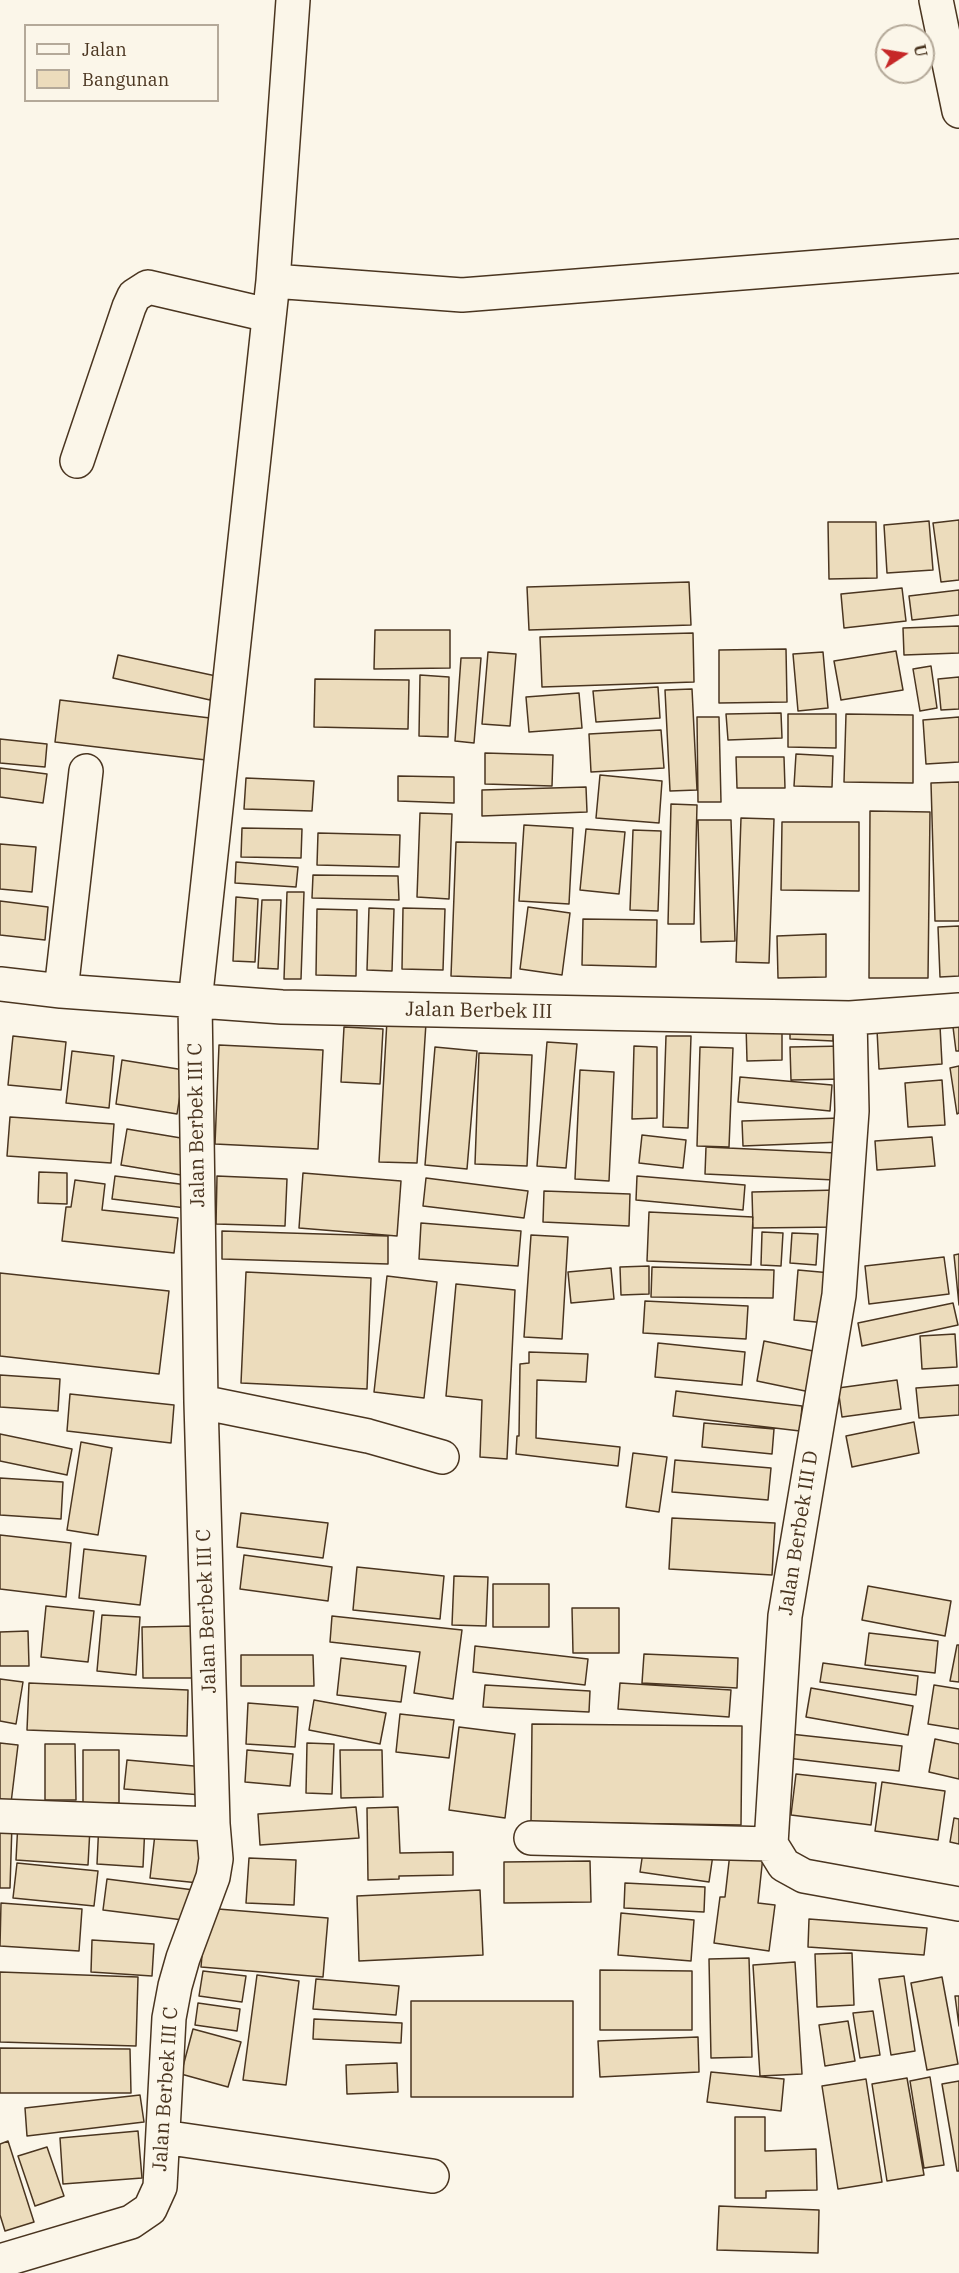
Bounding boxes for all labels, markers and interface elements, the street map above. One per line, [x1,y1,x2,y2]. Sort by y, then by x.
legend [24,24,219,102]
north arrow [875,24,935,84]
text: Jalan [82,38,127,61]
text: U [910,43,932,59]
text: Bangunan [82,68,169,91]
street label: Jalan Berbek III [405,998,553,1024]
street label: Jalan Berbek III C [184,1042,210,1208]
street label: Jalan Berbek III D [774,1449,824,1617]
street label: Jalan Berbek III C [192,1528,222,1694]
street label: Jalan Berbek III C [148,2006,184,2172]

